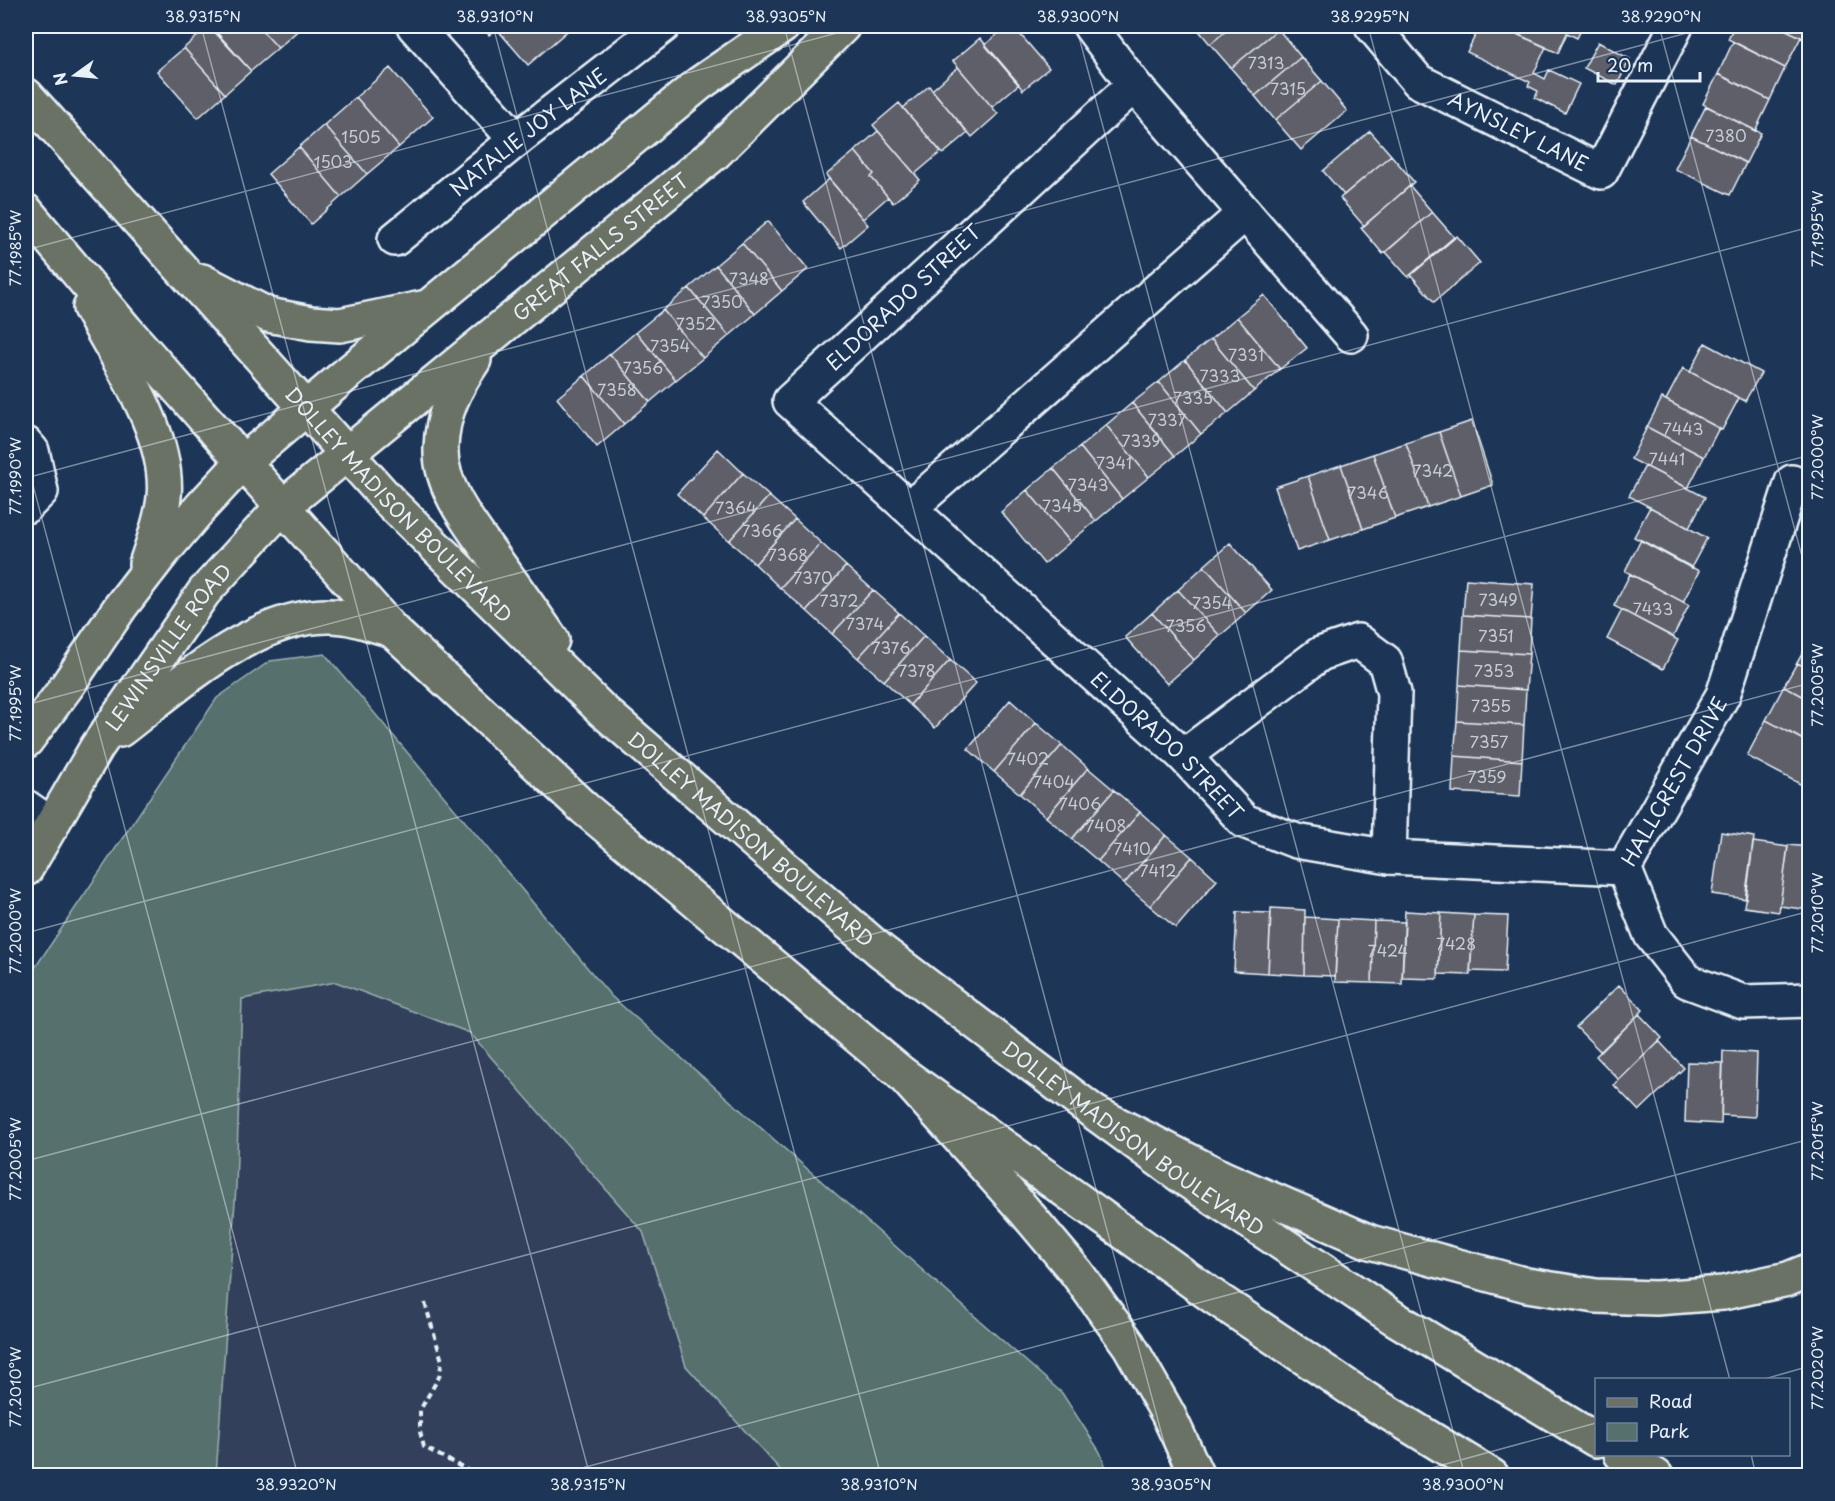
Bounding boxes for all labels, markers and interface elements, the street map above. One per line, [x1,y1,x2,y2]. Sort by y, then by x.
text: 38.9315°N [165,4,241,27]
text: 38.9310°N [456,4,534,27]
text: 38.9305°N [745,4,827,27]
text: 38.9300°N [1037,4,1119,27]
text: 38.9295°N [1330,4,1410,27]
text: 38.9290°N [1621,4,1701,27]
north arrow [45,45,105,105]
scale bar [1598,45,1700,83]
house number: 7313 [1248,50,1284,74]
text: 20 m [1607,51,1653,78]
street label: NATALIE JOY LANE [443,60,613,203]
text: N [46,70,73,88]
house number: 7315 [1270,76,1306,100]
street label: AYNSLEY LANE [1443,84,1594,179]
house number: 7380 [1705,123,1747,147]
house number: 1505 [341,124,381,148]
house number: 1503 [314,149,352,173]
street label: GREAT FALLS STREET [506,165,695,328]
text: 77.1995°W [1805,190,1828,267]
text: 77.1985°W [3,209,26,286]
street label: ELDORADO STREET [819,217,988,377]
house number: 7348 [729,266,769,290]
house number: 7350 [701,289,743,313]
house number: 7352 [676,311,716,335]
house number: 7354 [650,333,690,357]
house number: 7331 [1228,342,1264,366]
house number: 7356 [623,355,663,379]
house number: 7333 [1200,363,1240,387]
house number: 7358 [597,377,637,401]
street label: DOLLEY MADISON BOULEVARD [278,380,519,629]
house number: 7335 [1173,385,1213,409]
house number: 7337 [1148,407,1186,431]
text: 77.2000°W [1805,414,1828,500]
house number: 7443 [1663,416,1703,440]
house number: 7339 [1121,428,1161,452]
text: 77.1990°W [3,436,26,515]
house number: 7441 [1649,446,1685,470]
house number: 7341 [1096,450,1132,474]
house number: 7342 [1413,458,1453,482]
house number: 7343 [1068,472,1108,496]
house number: 7346 [1347,480,1389,504]
house number: 7345 [1042,493,1082,517]
house number: 7364 [715,495,757,519]
house number: 7366 [741,518,783,542]
house number: 7368 [768,542,808,566]
street label: LEWINSVILLE ROAD [98,556,238,737]
house number: 7370 [793,565,833,589]
house number: 7349 [1478,587,1518,611]
house number: 7372 [819,588,859,612]
house number: 7354 [1192,590,1232,614]
house number: 7433 [1633,596,1673,620]
house number: 7374 [846,611,884,635]
house number: 7356 [1166,613,1206,637]
house number: 7351 [1478,623,1514,647]
house number: 7376 [872,635,910,659]
text: 77.2005°W [1805,643,1828,727]
house number: 7378 [898,658,936,682]
house number: 7353 [1474,658,1514,682]
text: 77.1995°W [3,664,26,741]
street label: ELDORADO STREET [1084,664,1251,827]
street label: HALLCREST DRIVE [1613,691,1734,872]
house number: 7355 [1471,693,1511,717]
street label: DOLLEY MADISON BOULEVARD [621,724,881,954]
house number: 7357 [1470,729,1508,753]
house number: 7402 [1007,746,1049,770]
house number: 7359 [1467,764,1507,788]
house number: 7404 [1033,769,1075,793]
house number: 7406 [1059,791,1101,815]
house number: 7408 [1085,813,1127,837]
house number: 7410 [1113,836,1151,860]
house number: 7412 [1139,858,1177,882]
text: 77.2010°W [1805,872,1828,953]
text: 77.2000°W [3,888,26,974]
house number: 7428 [1436,931,1476,955]
house number: 7424 [1368,938,1408,962]
street label: DOLLEY MADISON BOULEVARD [996,1033,1271,1243]
text: 77.2015°W [1805,1101,1828,1181]
text: 77.2005°W [3,1117,26,1201]
text: 77.2020°W [1805,1326,1828,1410]
text: 77.2010°W [3,1346,26,1427]
legend [1595,1378,1790,1456]
text: Road [1649,1387,1693,1414]
text: Park [1649,1417,1689,1444]
text: 38.9320°N [255,1472,337,1495]
text: 38.9315°N [550,1472,626,1495]
text: 38.9310°N [840,1472,918,1495]
text: 38.9305°N [1130,1472,1212,1495]
text: 38.9300°N [1422,1472,1504,1495]

